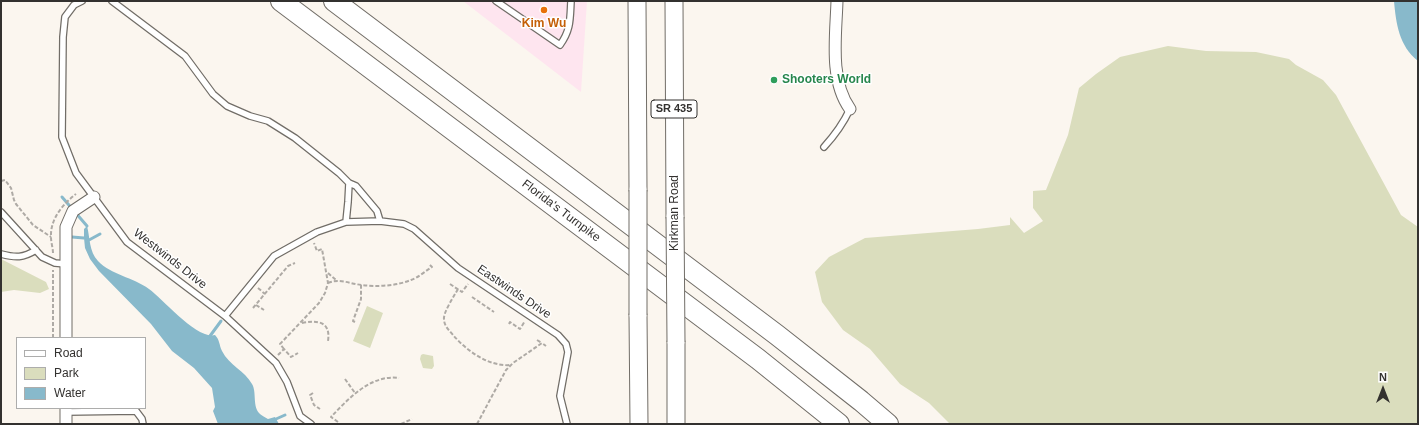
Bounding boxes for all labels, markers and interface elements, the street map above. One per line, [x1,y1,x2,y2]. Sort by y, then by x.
marker: Kim Wu [539,5,549,15]
place label: Kim Wu [522,17,566,31]
place label: Shooters World [782,73,871,87]
marker: Shooters World [769,75,779,85]
road number: SR 435 [651,100,697,118]
street label: Kirkman Road [668,175,682,251]
street label: Florida's Turnpike [519,177,603,245]
street label: Westwinds Drive [130,226,210,292]
street label: Eastwinds Drive [474,262,554,322]
legend [16,337,146,409]
text: Road [54,346,83,360]
text: Park [54,366,79,380]
north arrow [1363,369,1403,409]
text: N [1379,371,1387,383]
text: Water [54,386,86,400]

